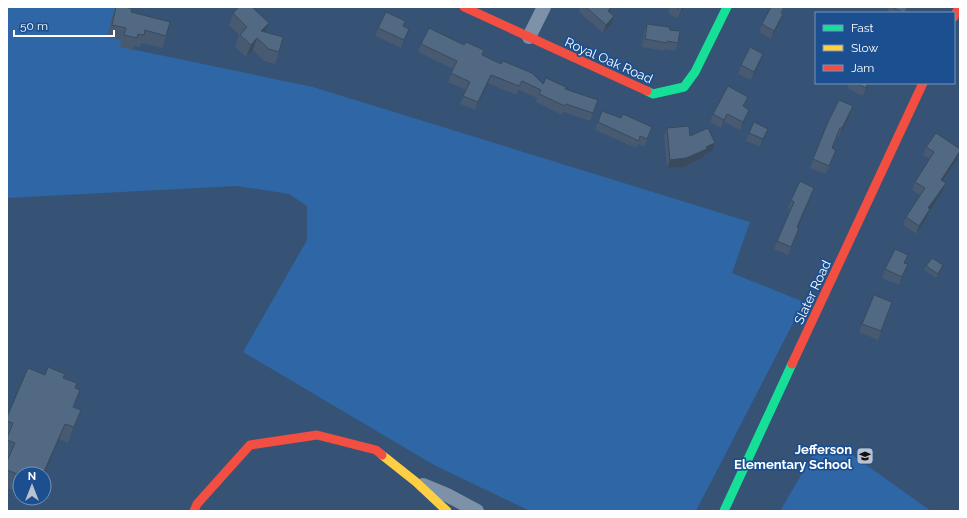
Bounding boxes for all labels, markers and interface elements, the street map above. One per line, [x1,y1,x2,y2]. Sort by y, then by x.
scale bar [14,12,114,38]
legend [815,12,955,84]
text: 50 m [20,19,48,33]
text: Fast [851,21,874,35]
street label: Royal Oak Road [563,34,655,87]
text: Slow [851,41,878,55]
text: Jam [851,61,874,75]
street label: Slater Road [791,258,834,327]
place label: Jefferson Elementary School [734,442,853,472]
school or university icon: Jefferson Elementary School [855,446,875,466]
north arrow [12,466,52,506]
text: N [28,470,36,483]

